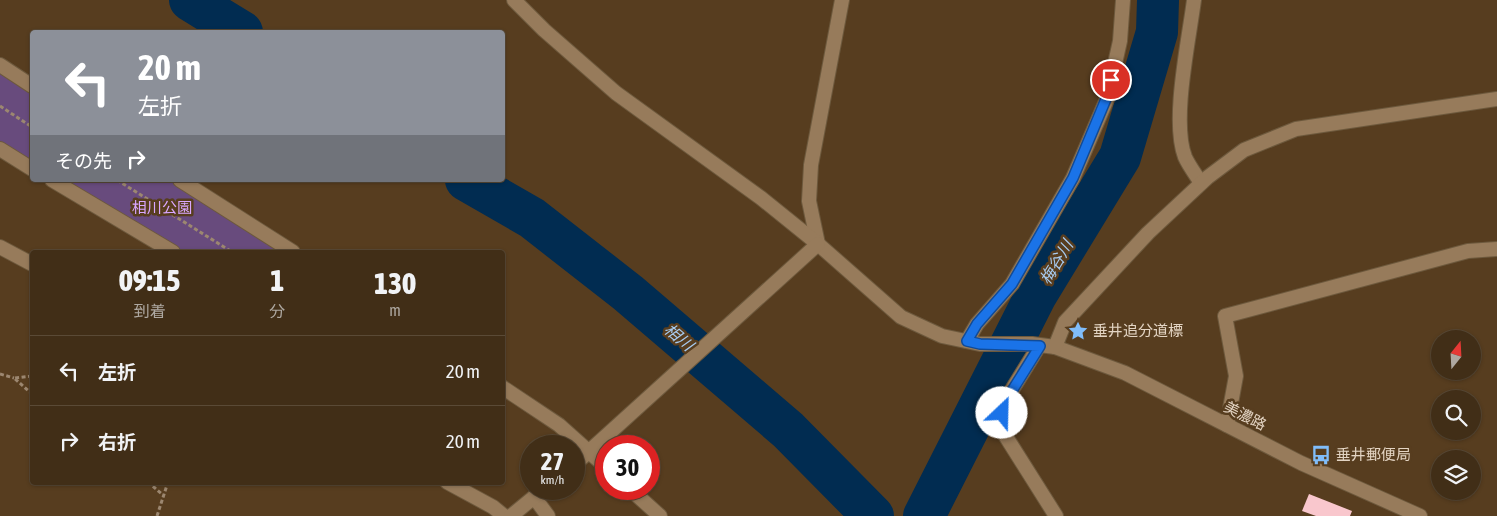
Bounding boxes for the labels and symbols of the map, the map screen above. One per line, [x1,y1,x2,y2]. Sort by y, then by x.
pin [1090,59,1132,101]
park label: 相川公園 [132,199,192,216]
water label: 梅谷川 [1036,235,1077,287]
water label: 相川 [661,320,699,355]
place icon: 垂井追分道標 [1067,320,1089,342]
place label: 垂井追分道標 [1093,322,1183,339]
north arrow [1431,330,1481,380]
position arrow [975,386,1027,438]
street label: 美濃路 [1221,398,1269,433]
speed limit sign: 30 [595,435,660,500]
bus stop icon: 垂井郵便局 [1310,444,1332,466]
place label: 垂井郵便局 [1336,446,1411,463]

